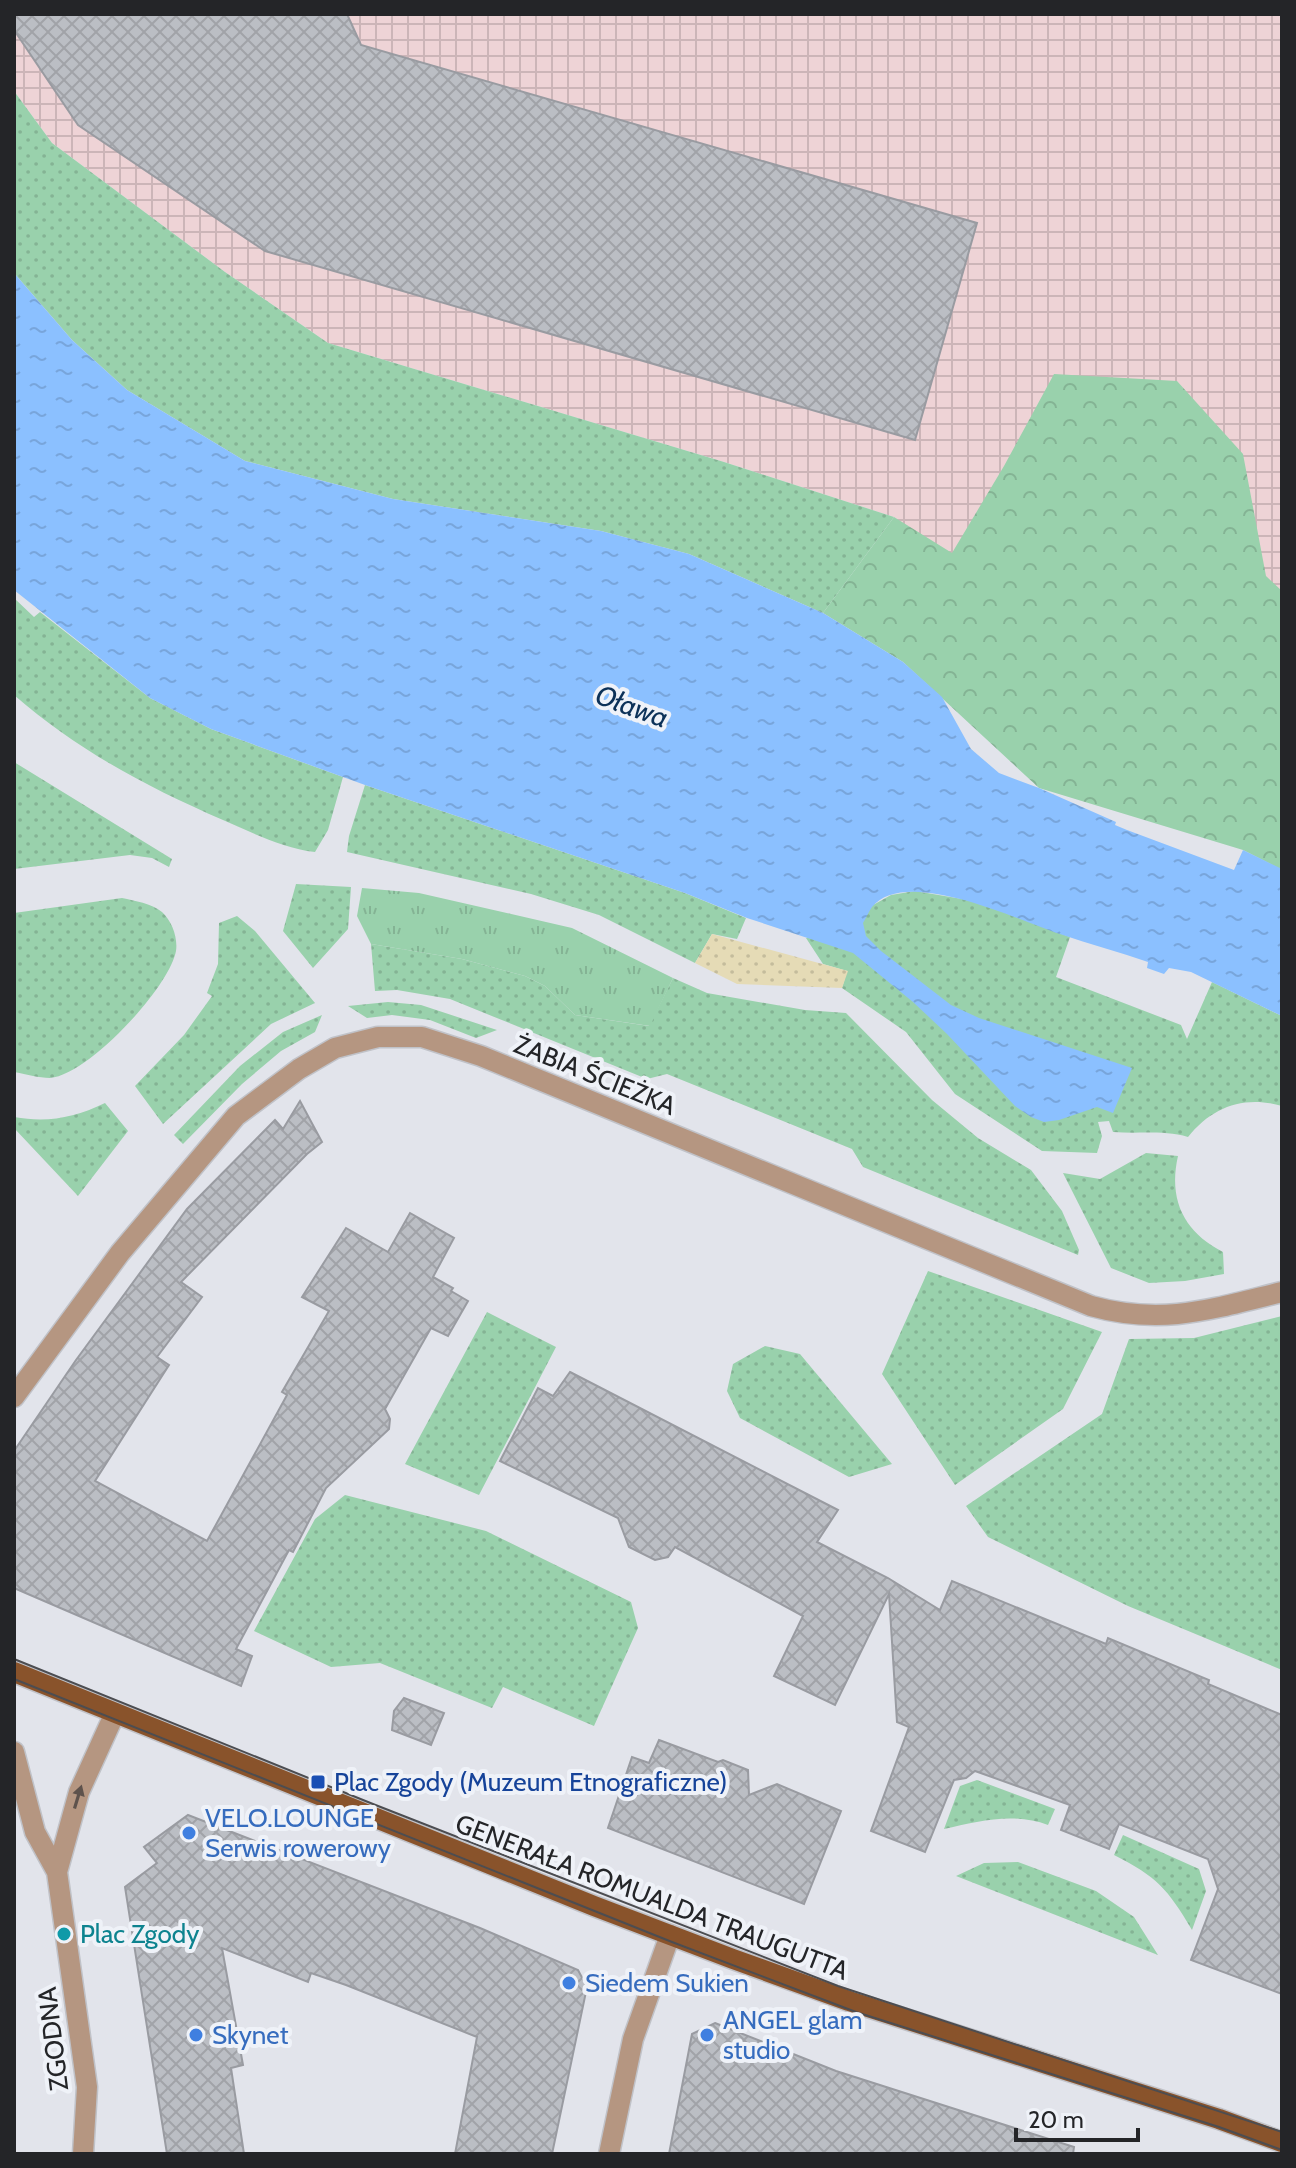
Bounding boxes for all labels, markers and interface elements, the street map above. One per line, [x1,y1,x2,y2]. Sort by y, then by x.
water label: Oława [591,677,673,735]
street label: ŻABIA ŚCIEŻKA [509,1028,681,1122]
place label: Plac Zgody (Muzeum Etnograficzne) [334,1766,727,1798]
marker: Plac Zgody (Muzeum Etnograficzne) [309,1773,327,1791]
one-way arrow [72,1784,85,1808]
place label: VELO.LOUNGE Serwis rowerowy [205,1802,391,1864]
street label: GENERAŁA ROMUALDA TRAUGUTTA [451,1807,853,1987]
marker: VELO.LOUNGE Serwis rowerowy [180,1824,198,1842]
place label: Plac Zgody [80,1918,199,1950]
marker: Plac Zgody [55,1925,73,1943]
place label: Siedem Sukien [585,1967,749,1999]
marker: Siedem Sukien [560,1974,578,1992]
street label: ZGODNA [31,1985,75,2093]
place label: ANGEL glam studio [723,2004,862,2066]
place label: Skynet [212,2019,289,2051]
marker: Skynet [187,2026,205,2044]
marker: ANGEL glam studio [698,2026,716,2044]
scale bar [1016,2092,1138,2142]
text: 20 m [1028,2105,1084,2134]

